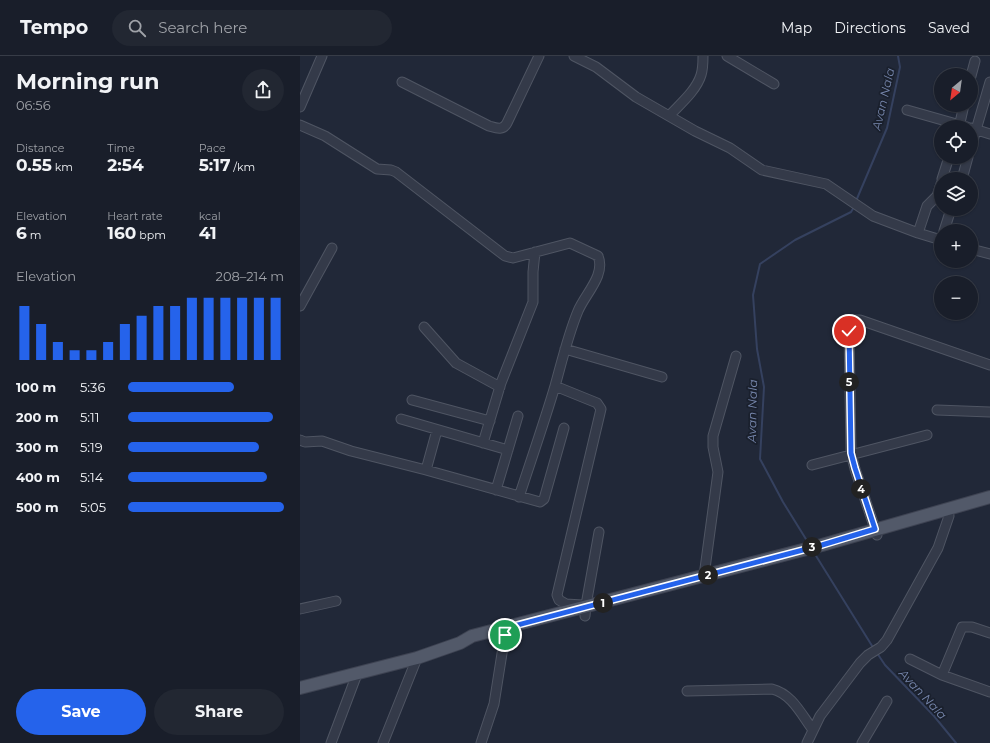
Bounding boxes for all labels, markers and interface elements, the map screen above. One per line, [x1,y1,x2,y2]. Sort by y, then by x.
search box [112,10,392,46]
text: Tempo [20,16,88,39]
icon: search [126,17,148,39]
text: Search here [158,18,247,37]
text: Map [781,19,812,37]
text: Directions [834,19,906,37]
text: Saved [928,19,970,37]
water label: Avan Nala [868,66,897,132]
text: Morning run [16,68,159,95]
north arrow [934,68,978,112]
map controls [934,68,978,320]
button: share [242,69,284,111]
text: 06:56 [16,97,51,113]
button: locate [934,120,978,164]
text: Distance [16,141,64,155]
text: Time [107,141,135,155]
text: Pace [199,141,226,155]
text: 0.55 [16,155,52,175]
text: 2:54 [107,155,144,175]
text: 5:17 [199,155,230,175]
text: km [52,160,73,174]
text: /km [230,160,255,174]
button: layers [934,172,978,216]
text: Elevation [16,209,67,223]
text: Heart rate [107,209,163,223]
text: kcal [199,209,221,223]
text: 6 [16,223,27,243]
text: 160 [107,223,136,243]
text: 41 [199,223,217,243]
button: + [934,224,978,268]
text: m [27,228,41,242]
text: bpm [136,228,166,242]
text: Elevation [16,268,76,284]
text: 208–214 m [216,268,284,284]
button: − [934,276,978,320]
pin [832,314,866,348]
icon: check [838,320,860,342]
pin: 5 [839,372,859,392]
text: 5 [846,375,852,389]
text: 100 m [16,379,56,395]
text: 5:36 [80,379,105,395]
water label: Avan Nala [744,379,760,444]
text: 200 m [16,409,59,425]
text: 5:11 [80,409,100,425]
text: 300 m [16,439,59,455]
text: 5:19 [80,439,103,455]
text: 400 m [16,469,60,485]
text: 5:14 [80,469,103,485]
pin: 4 [851,479,871,499]
text: 4 [857,482,865,496]
text: 500 m [16,499,59,515]
text: 5:05 [80,499,106,515]
pin: 3 [802,537,822,557]
text: 3 [809,540,815,554]
pin: 2 [698,565,718,585]
text: 2 [705,568,711,582]
pin: 1 [593,593,613,613]
text: 1 [601,596,605,610]
pin [488,618,522,652]
icon: arrive [494,624,516,646]
water label: Avan Nala [895,665,950,722]
button: Save [16,689,146,735]
button: Share [154,689,284,735]

